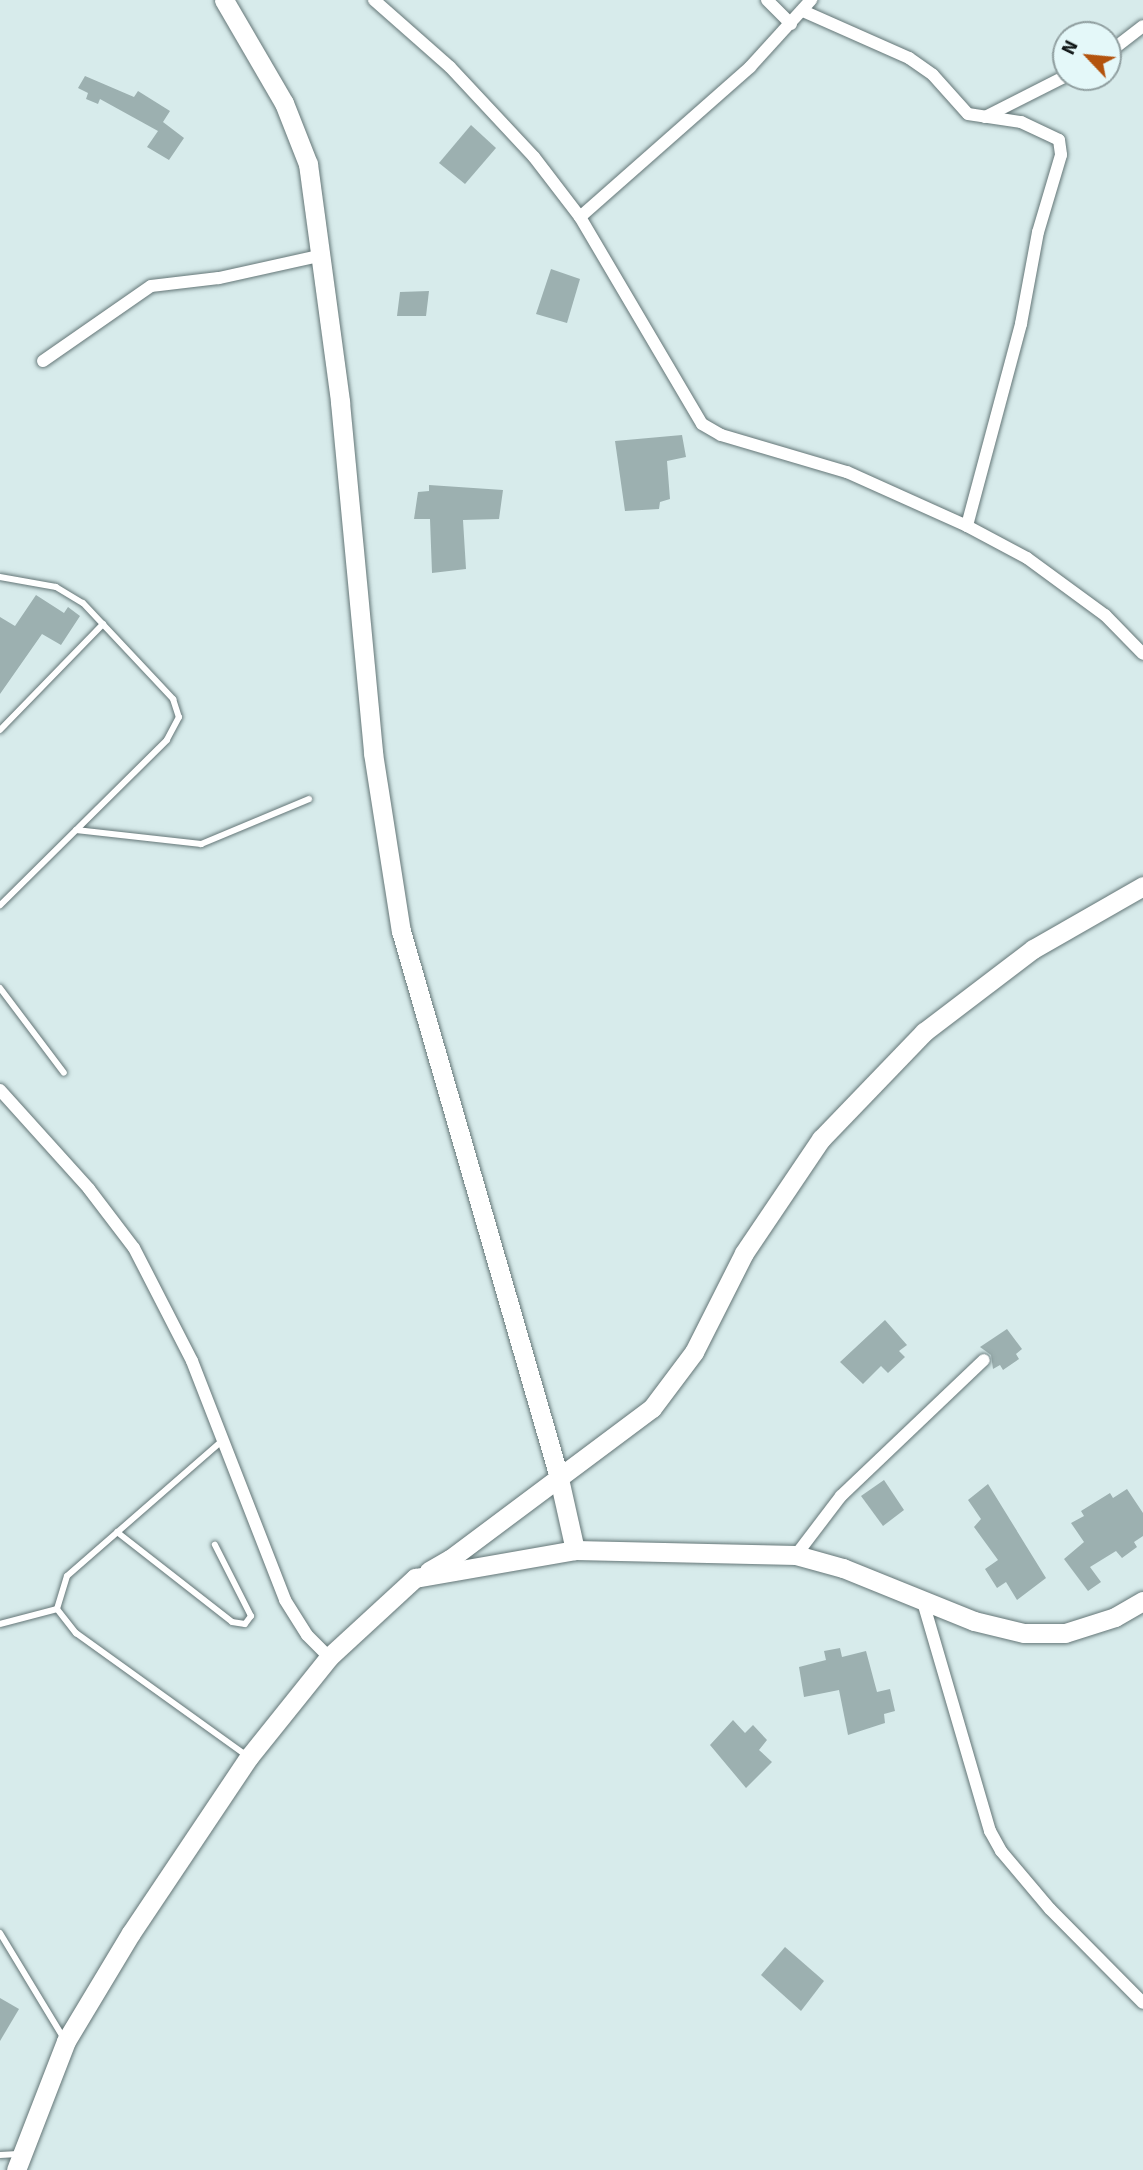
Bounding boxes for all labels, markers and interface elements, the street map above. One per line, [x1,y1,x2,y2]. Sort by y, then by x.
north arrow [1052,21,1122,91]
text: N [1056,36,1084,59]

